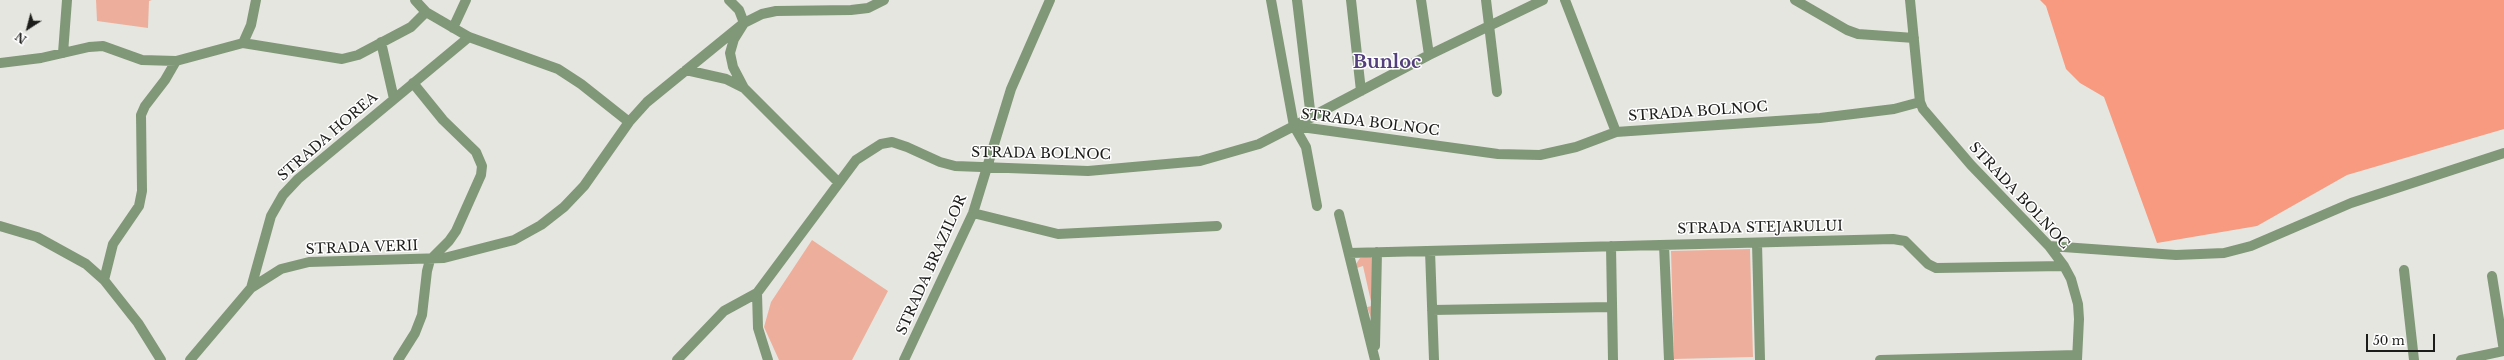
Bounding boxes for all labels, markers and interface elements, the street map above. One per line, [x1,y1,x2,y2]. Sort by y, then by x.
north arrow [8,8,48,48]
text: N [13,29,29,46]
district label: Bunloc [1353,52,1421,74]
street label: STRADA HOREA [275,89,381,185]
street label: STRADA BOLNOC [1628,99,1768,125]
street label: STRADA BOLNOC [1300,106,1440,140]
street label: STRADA BOLNOC [1965,139,2073,253]
street label: STRADA BOLNOC [971,144,1111,164]
street label: STRADA BRAZILOR [893,192,971,338]
street label: STRADA STEJARULUI [1677,218,1843,238]
street label: STRADA VERII [305,238,419,258]
scale bar [2368,326,2437,352]
text: 50 m [2373,333,2405,348]

